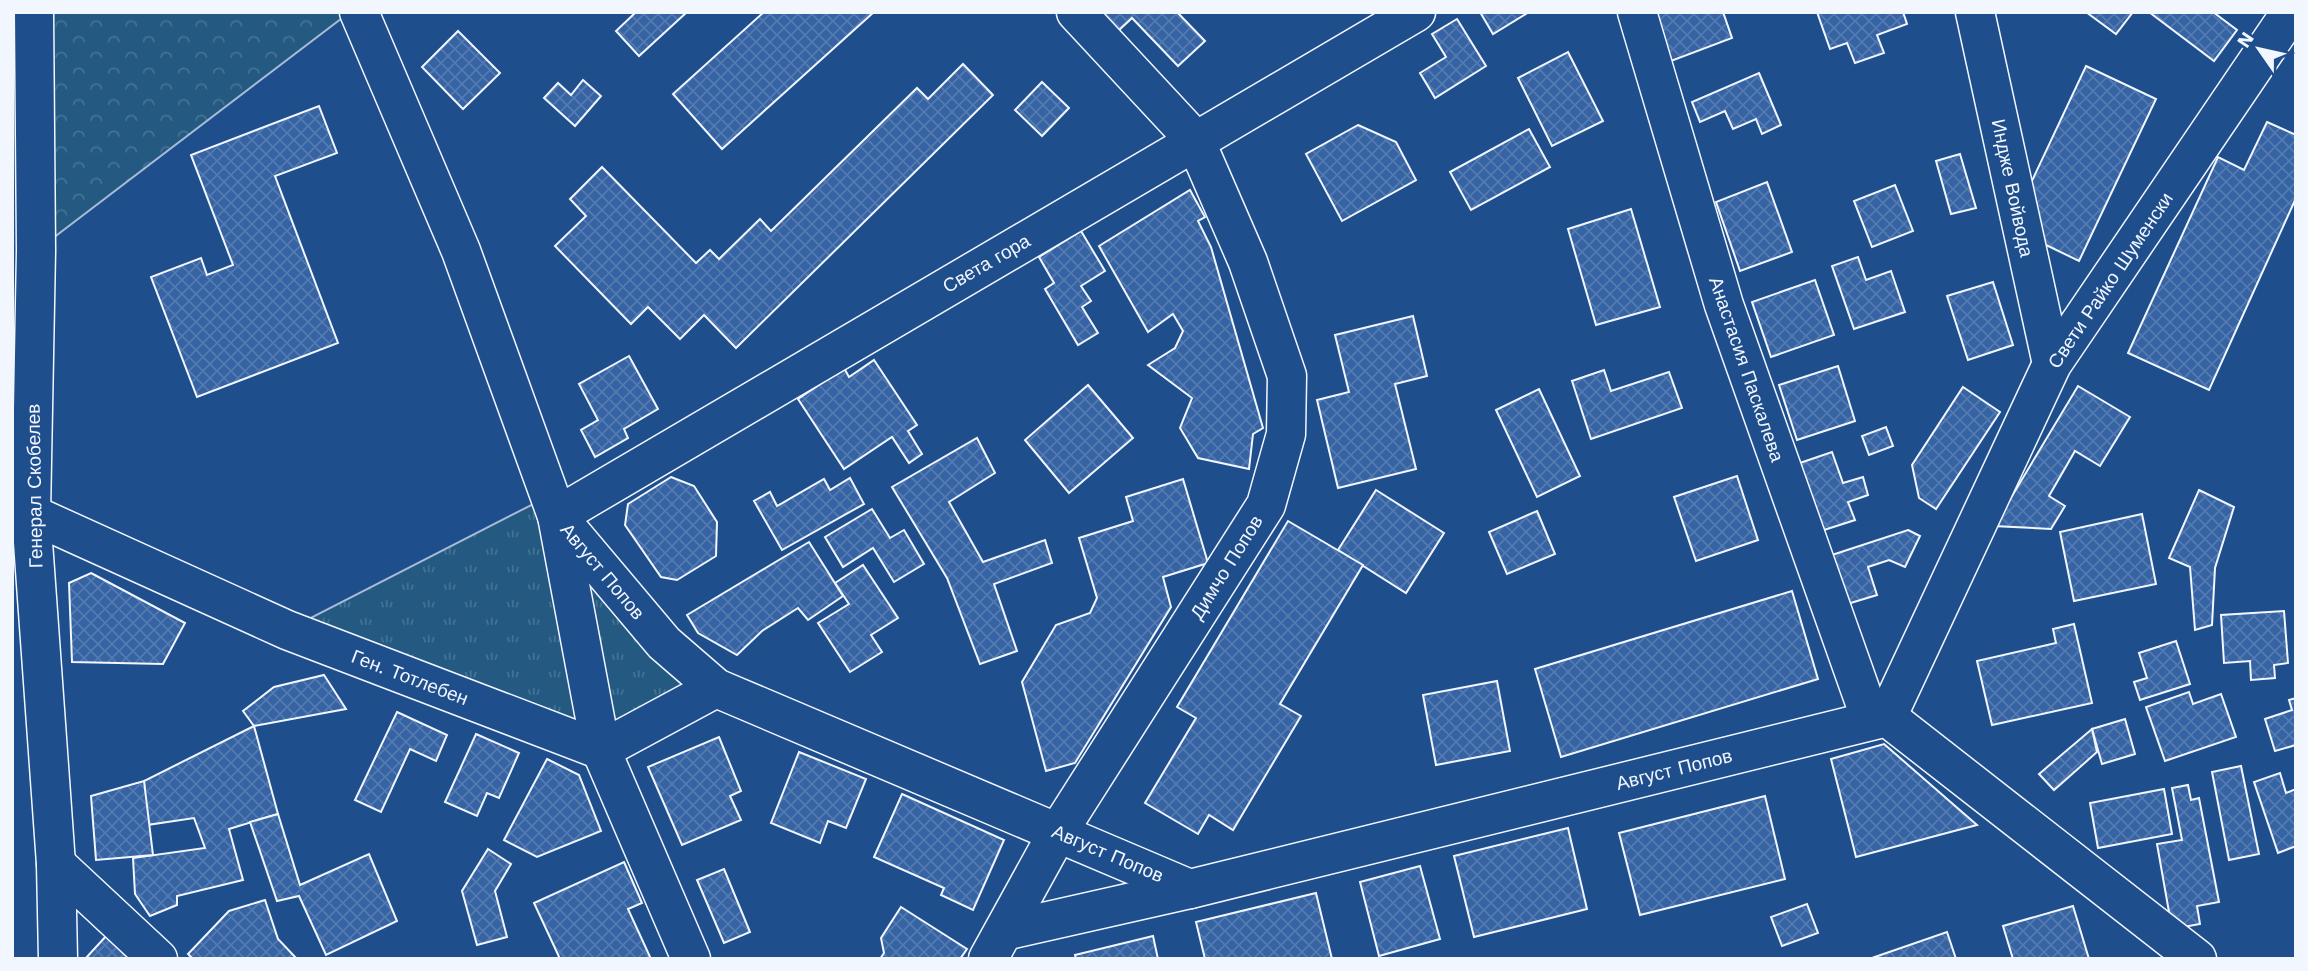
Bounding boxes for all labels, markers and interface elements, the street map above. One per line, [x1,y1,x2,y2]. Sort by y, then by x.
north arrow [2224,14,2294,84]
text: N [2232,28,2259,52]
street label: Индже Войвода [1987,117,2038,260]
street label: Свети Райко Шуменски [2043,188,2178,373]
street label: Света гора [938,229,1034,298]
street label: Анастасия Паскалева [1704,274,1789,465]
street label: Генерал Скобелев [22,404,47,568]
street label: Димчо Попов [1185,511,1268,624]
street label: Август Попов [556,518,650,624]
street label: Ген. Тотлебен [348,645,472,710]
street label: Август Попов [1614,744,1735,795]
street label: Август Попов [1049,820,1167,887]

